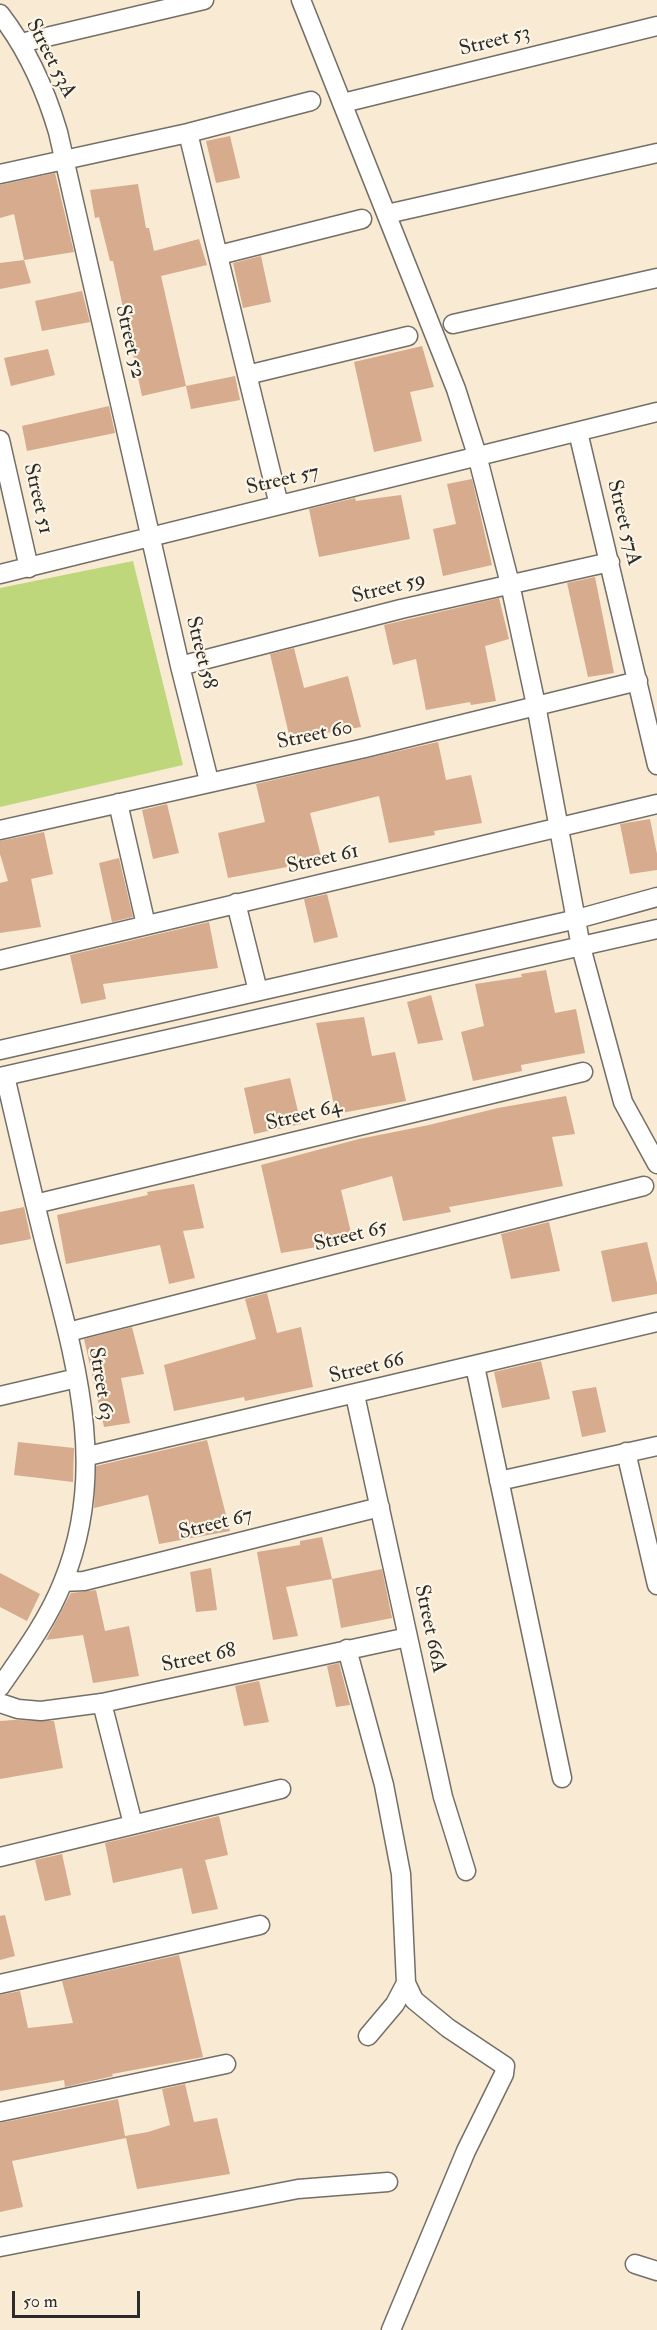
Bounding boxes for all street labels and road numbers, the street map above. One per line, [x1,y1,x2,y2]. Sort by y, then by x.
street label: Street 53A [19,15,81,103]
street label: Street 53 [457,21,533,63]
street label: Street 52 [108,303,150,381]
street label: Street 57 [244,460,322,502]
street label: Street 51 [17,461,57,537]
street label: Street 57A [600,478,646,568]
street label: Street 59 [350,568,428,610]
street label: Street 58 [179,614,221,692]
street label: Street 60 [275,716,355,756]
street label: Street 61 [285,840,361,880]
street label: Street 64 [264,1094,344,1138]
street label: Street 65 [312,1216,390,1258]
street label: Street 63 [82,1346,118,1422]
street label: Street 66 [327,1348,407,1390]
street label: Street 67 [176,1504,256,1546]
street label: Street 66A [407,1583,451,1675]
street label: Street 68 [159,1639,239,1679]

